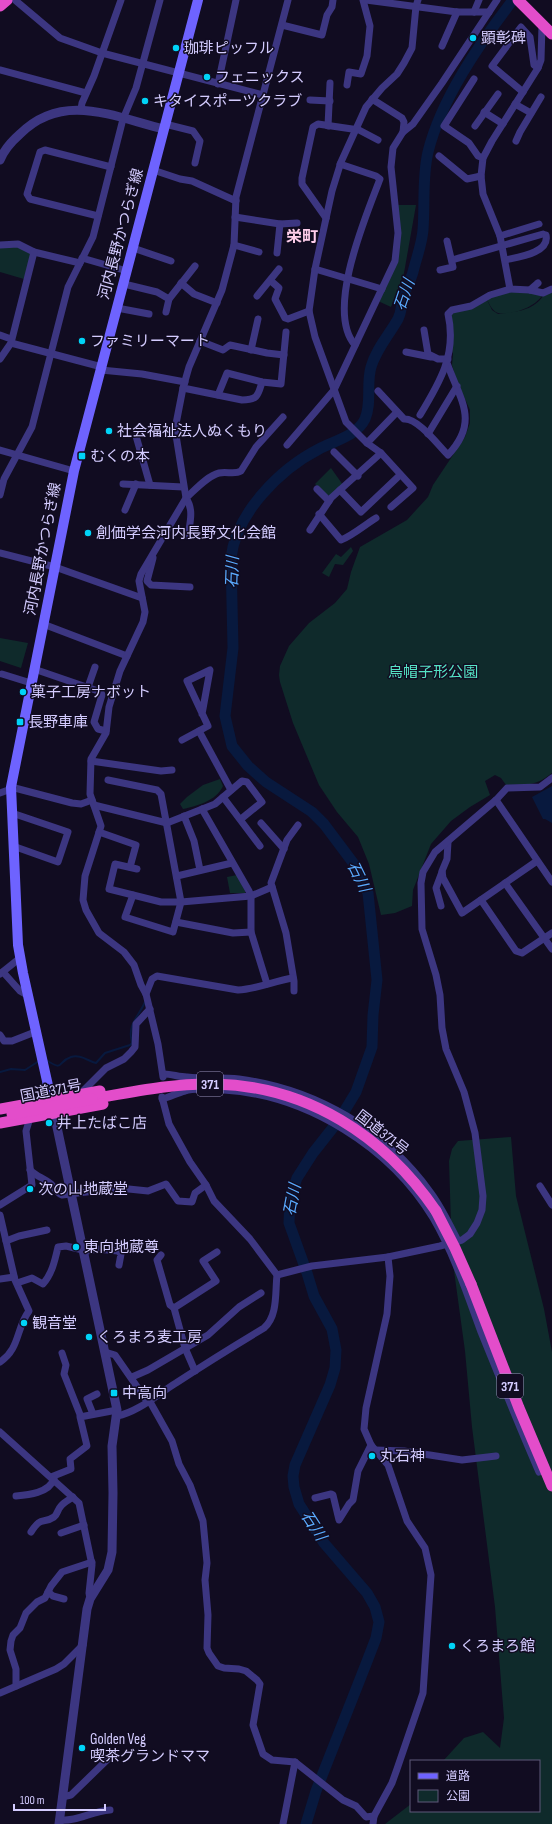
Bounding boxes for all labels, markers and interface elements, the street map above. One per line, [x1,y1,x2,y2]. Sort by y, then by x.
place label: 顕彰碑 [481,29,526,48]
marker: 顕彰碑 [468,33,478,43]
place label: 珈琲ピッフル [184,39,274,58]
marker: 珈琲ピッフル [171,43,181,53]
place label: フェニックス [215,68,305,87]
marker: フェニックス [202,72,212,82]
place label: キタイスポーツクラブ [153,92,302,111]
marker: キタイスポーツクラブ [140,96,150,106]
street label: 河内長野かつらぎ線 [94,166,148,302]
district label: 栄町 [286,228,318,247]
water label: 石川 [391,275,420,313]
place label: ファミリーマート [90,332,210,351]
marker: ファミリーマート [77,336,87,346]
place label: 社会福祉法人ぬくもり [117,422,267,441]
marker: 社会福祉法人ぬくもり [104,426,114,436]
place label: むくの本 [90,447,150,466]
marker: むくの本 [77,451,87,461]
street label: 河内長野かつらぎ線 [21,481,65,617]
place label: 創価学会河内長野文化会館 [96,524,276,543]
marker: 創価学会河内長野文化会館 [83,528,93,538]
water label: 石川 [223,554,243,588]
park label: 烏帽子形公園 [388,663,478,682]
place label: 菓子工房ナボット [31,683,151,702]
marker: 菓子工房ナボット [18,687,28,697]
place label: 長野車庫 [28,713,88,732]
marker: 長野車庫 [15,717,25,727]
water label: 石川 [342,858,374,897]
road number: 371 [197,1072,223,1096]
street label: 国道371号 [18,1076,84,1106]
street label: 国道371号 [351,1106,413,1160]
place label: 井上たばこ店 [57,1114,147,1133]
marker: 井上たばこ店 [44,1118,54,1128]
place label: 次の山地蔵堂 [38,1180,128,1199]
water label: 石川 [281,1181,306,1218]
marker: 次の山地蔵堂 [25,1184,35,1194]
place label: 東向地蔵尊 [84,1238,159,1257]
marker: 東向地蔵尊 [71,1242,81,1252]
place label: 観音堂 [32,1314,77,1333]
marker: 観音堂 [19,1318,29,1328]
place label: くろまろ麦工房 [97,1328,202,1347]
marker: くろまろ麦工房 [84,1332,94,1342]
road number: 371 [497,1374,523,1398]
place label: 中高向 [122,1384,167,1403]
marker: 中高向 [109,1388,119,1398]
place label: 丸石神 [380,1447,425,1466]
marker: 丸石神 [367,1451,377,1461]
water label: 石川 [296,1507,331,1546]
place label: くろまろ館 [460,1637,535,1656]
marker: くろまろ館 [447,1641,457,1651]
place label: Golden Veg 喫茶グランドママ [90,1730,210,1766]
marker: Golden Veg 喫茶グランドママ [77,1743,87,1753]
legend [410,1760,540,1812]
text: 道路 [446,1769,470,1784]
scale bar [14,1786,105,1812]
text: 公園 [446,1789,470,1804]
text: 100 m [20,1793,45,1808]

